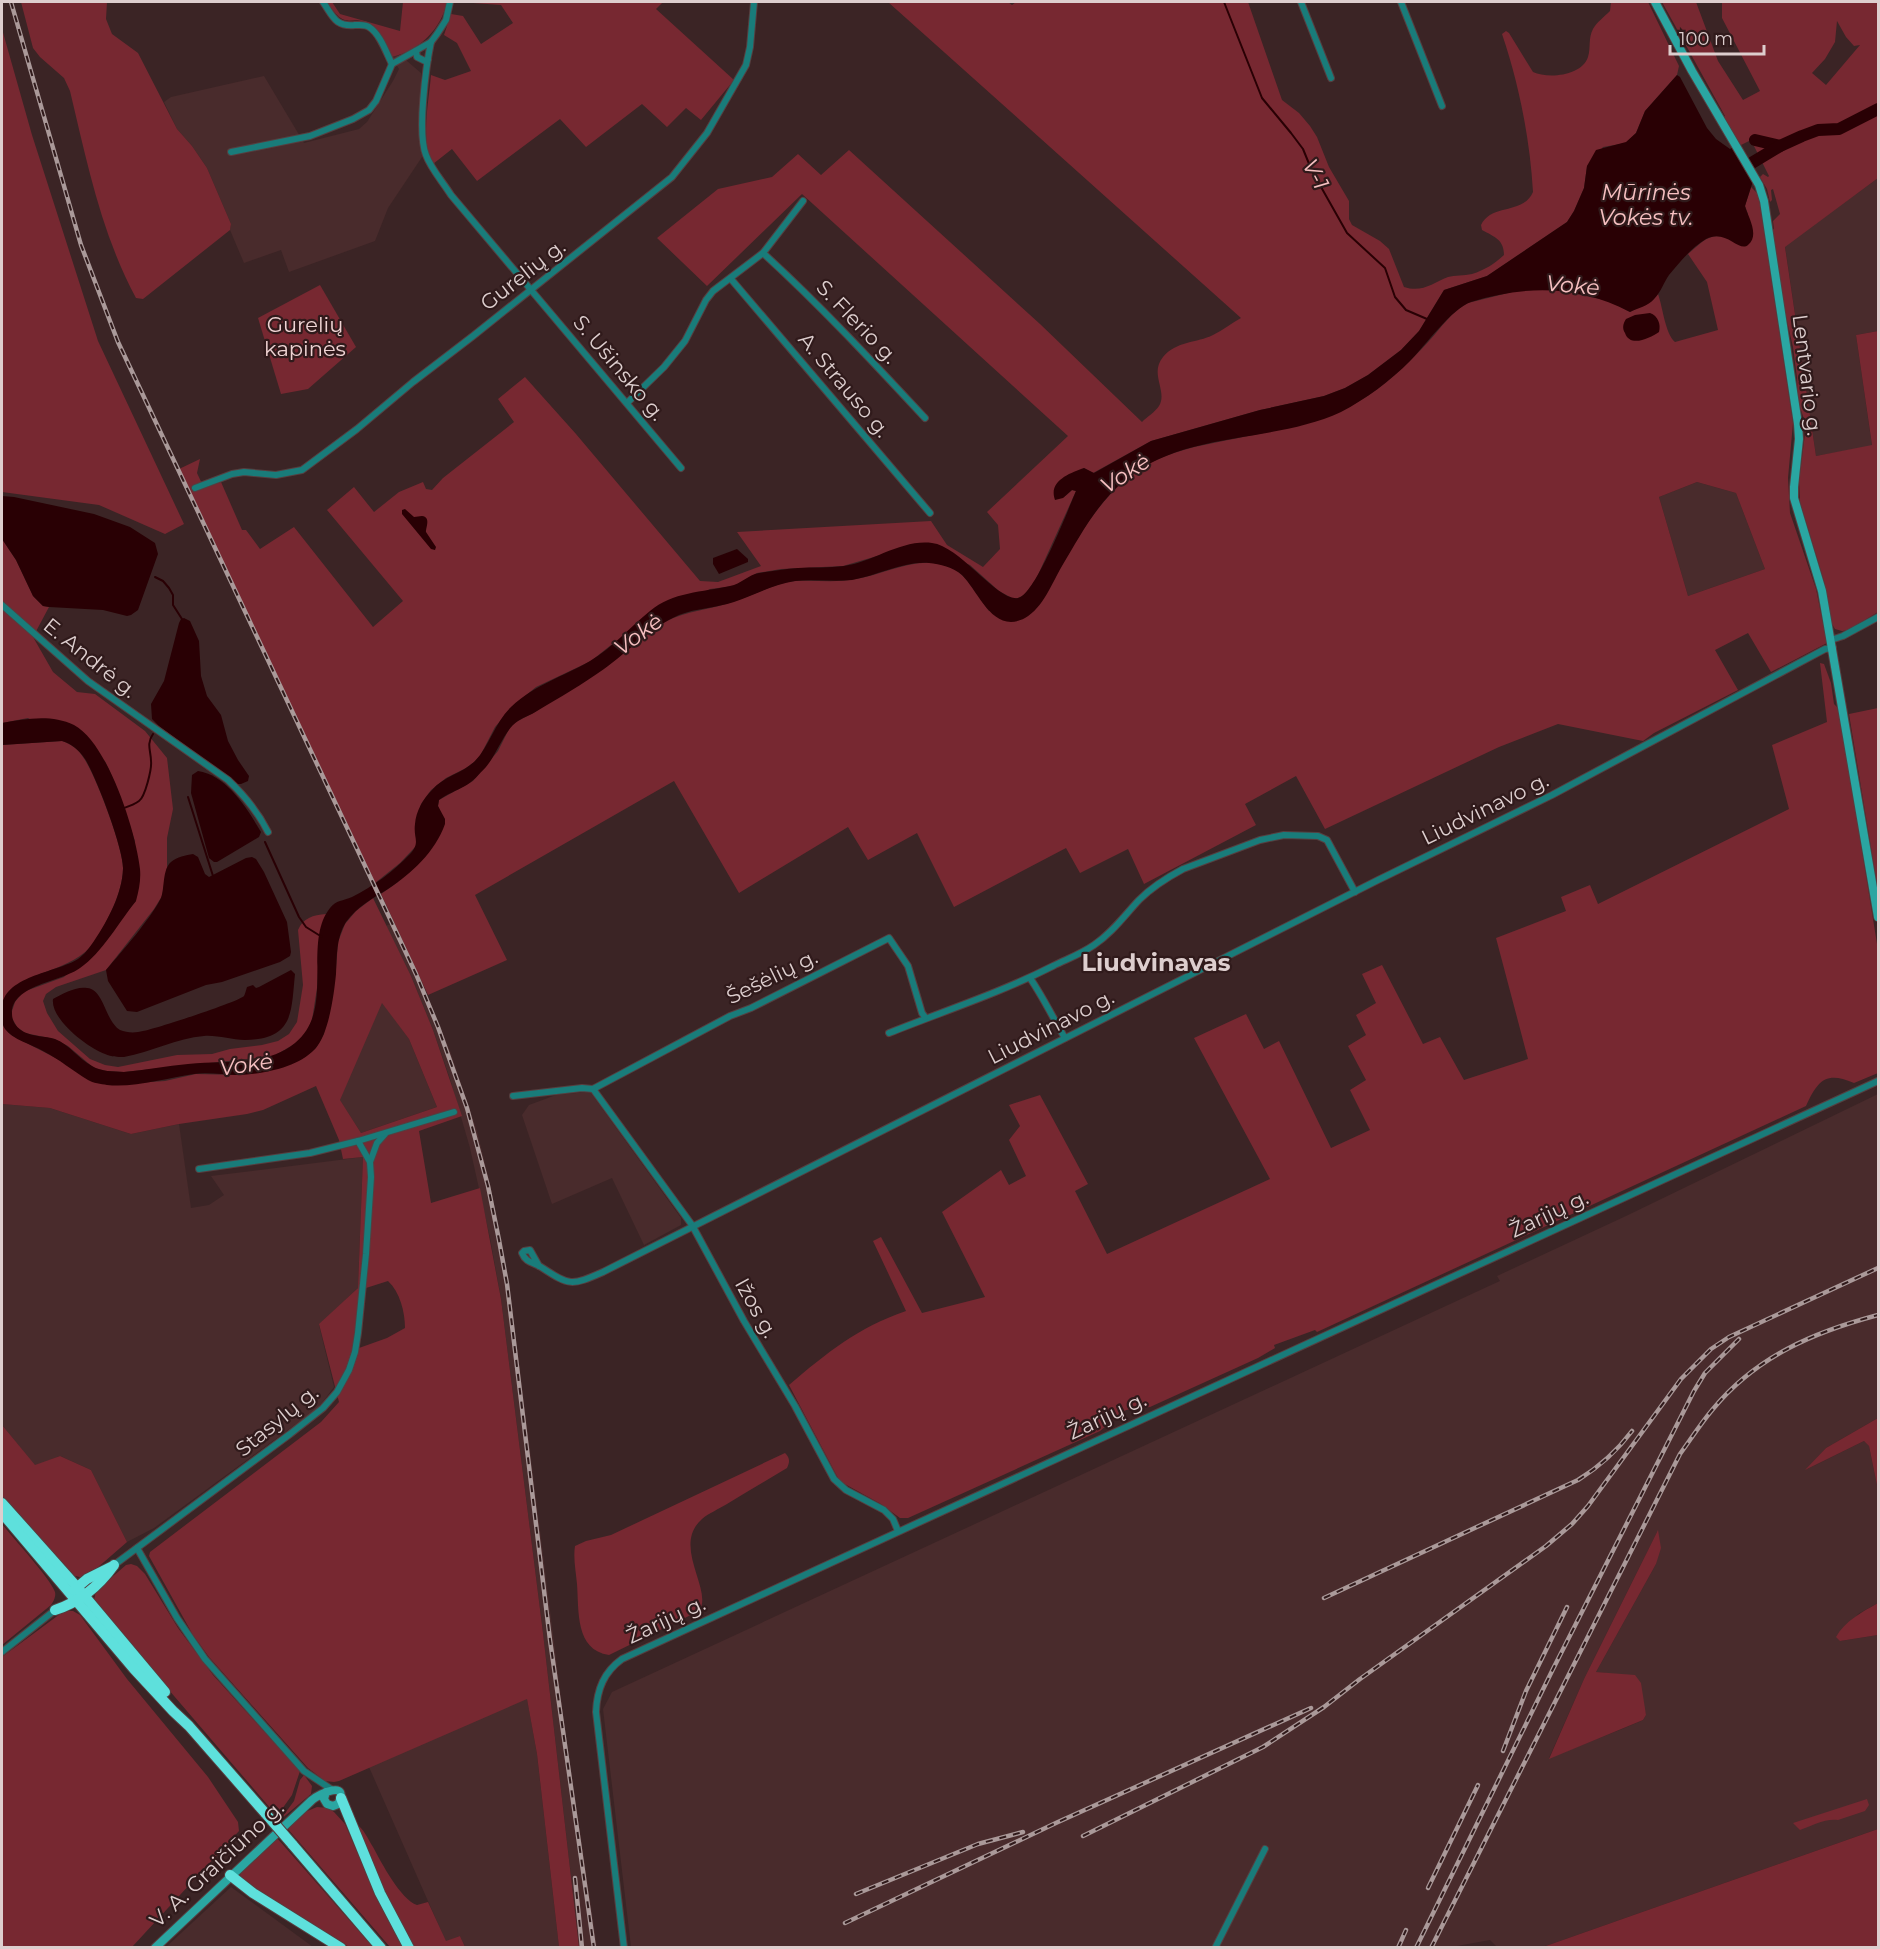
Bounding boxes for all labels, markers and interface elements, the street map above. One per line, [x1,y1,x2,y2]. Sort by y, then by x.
scale bar [1670,18,1764,56]
text: 100 m [1679,28,1733,50]
water label: V-1 [1296,154,1335,194]
water label: Mūrinės Vokės tv. [1599,179,1693,231]
street label: Gurelių g. [475,234,570,316]
water label: Vokė [1545,270,1601,301]
street label: S. Flerio g. [811,275,903,369]
street label: S. Ušinsko g. [568,310,671,425]
park label: Gurelių kapinės [264,312,346,361]
street label: Lentvario g. [1788,313,1827,437]
street label: A. Strauso g. [793,327,895,442]
water label: Vokė [1095,447,1155,499]
water label: Vokė [609,607,668,661]
street label: E. Andrė g. [39,612,142,703]
street label: Liudvinavo g. [1417,767,1552,850]
street label: Šešėlių g. [722,944,821,1009]
district label: Liudvinavas [1082,948,1231,977]
street label: Liudvinavo g. [983,984,1118,1069]
water label: Vokė [218,1047,275,1082]
street label: Žarijų g. [1505,1184,1592,1243]
street label: Ižos g. [730,1273,783,1342]
street label: Stasylų g. [230,1380,323,1462]
street label: Žarijų g. [1063,1386,1150,1445]
street label: Žarijų g. [622,1590,709,1649]
street label: V. A. Graičiūno g. [144,1795,289,1932]

